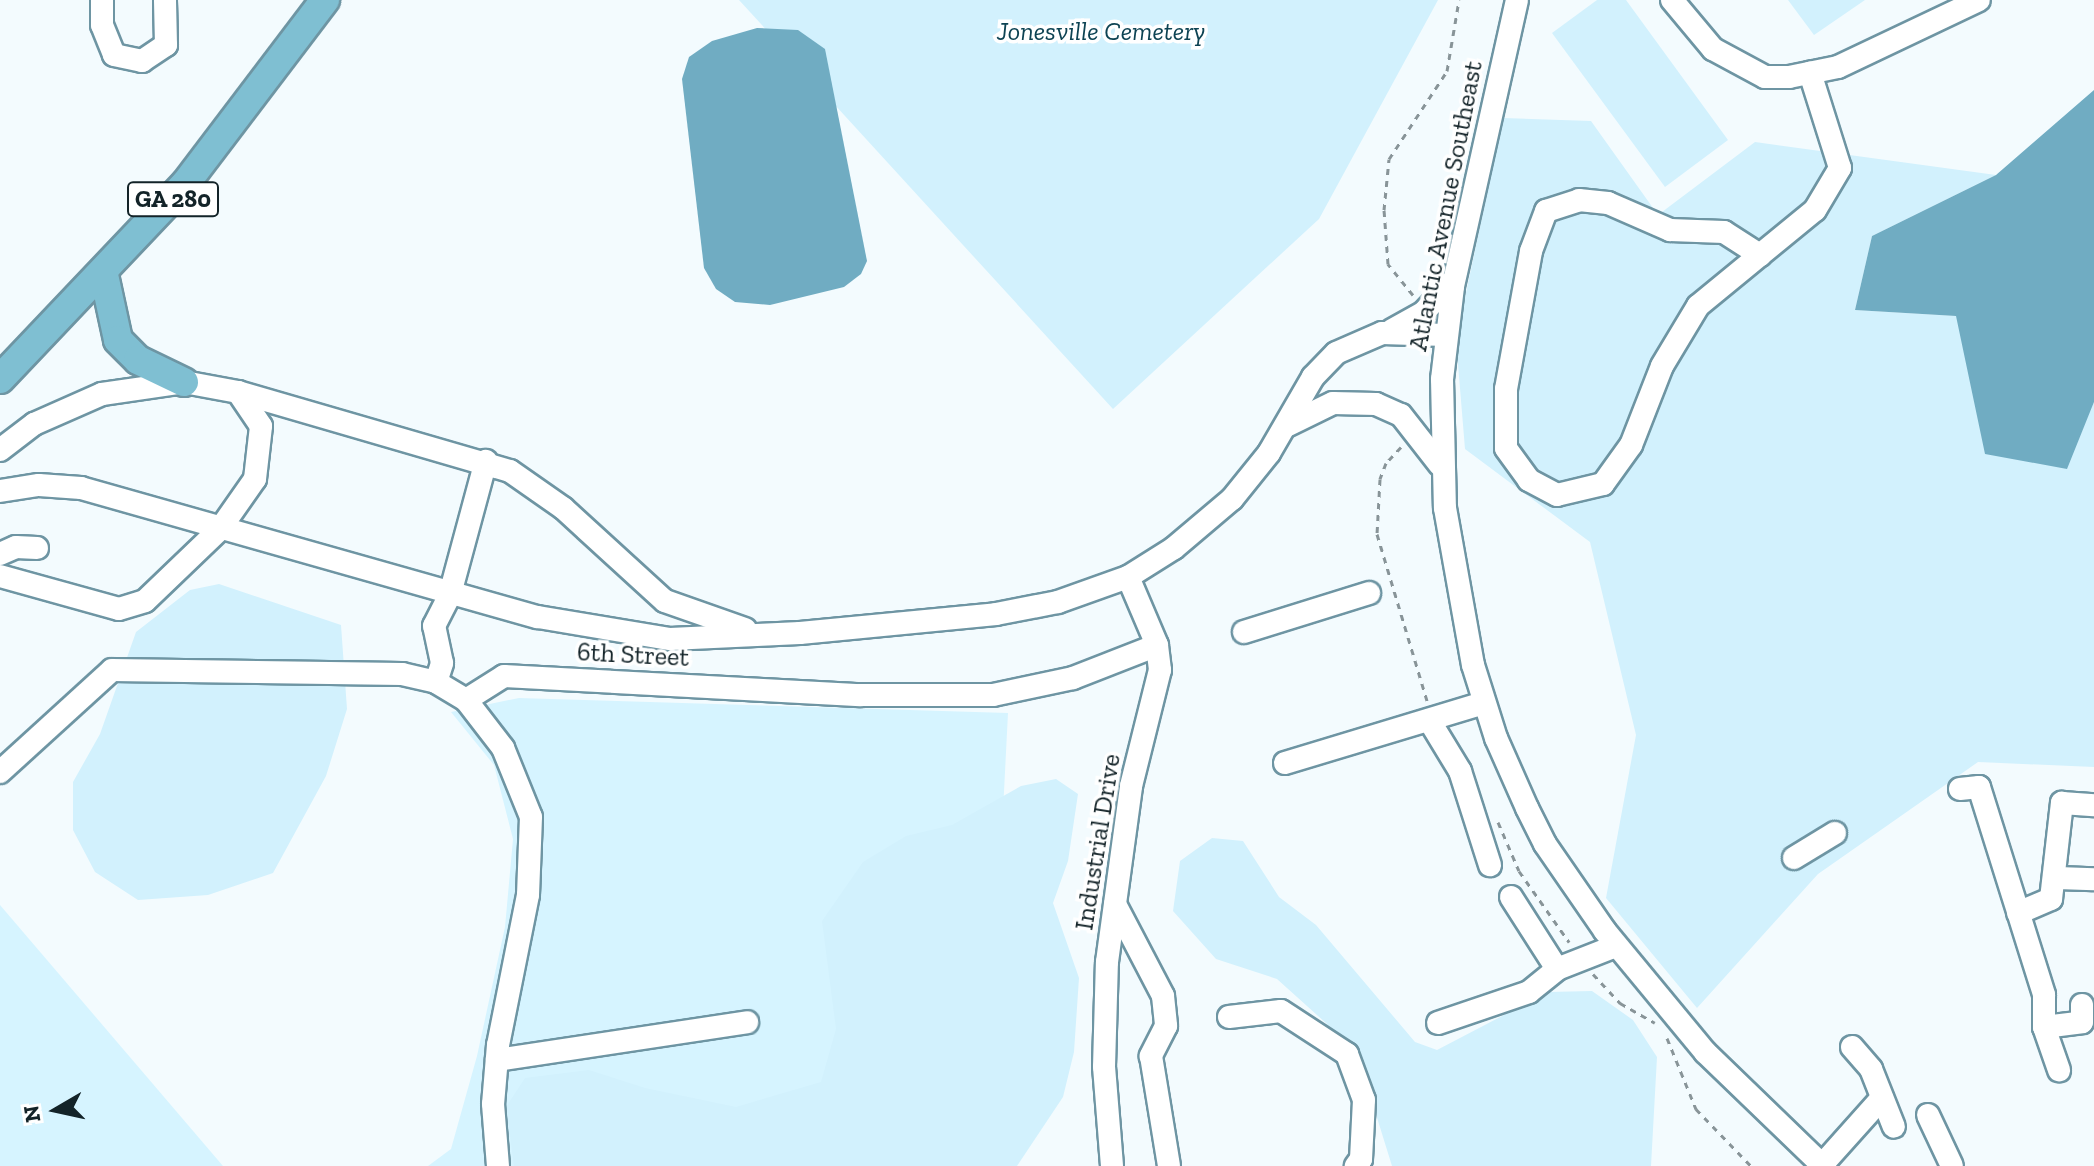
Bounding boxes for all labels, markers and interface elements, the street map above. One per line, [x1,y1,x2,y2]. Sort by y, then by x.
park label: Jonesville Cemetery [997,16,1205,48]
street label: Atlantic Avenue Southeast [1402,58,1490,354]
road number: GA 280 [125,179,221,219]
street label: 6th Street [576,636,690,674]
street label: Industrial Drive [1069,752,1127,932]
north arrow [16,1070,96,1150]
text: N [17,1103,46,1124]

